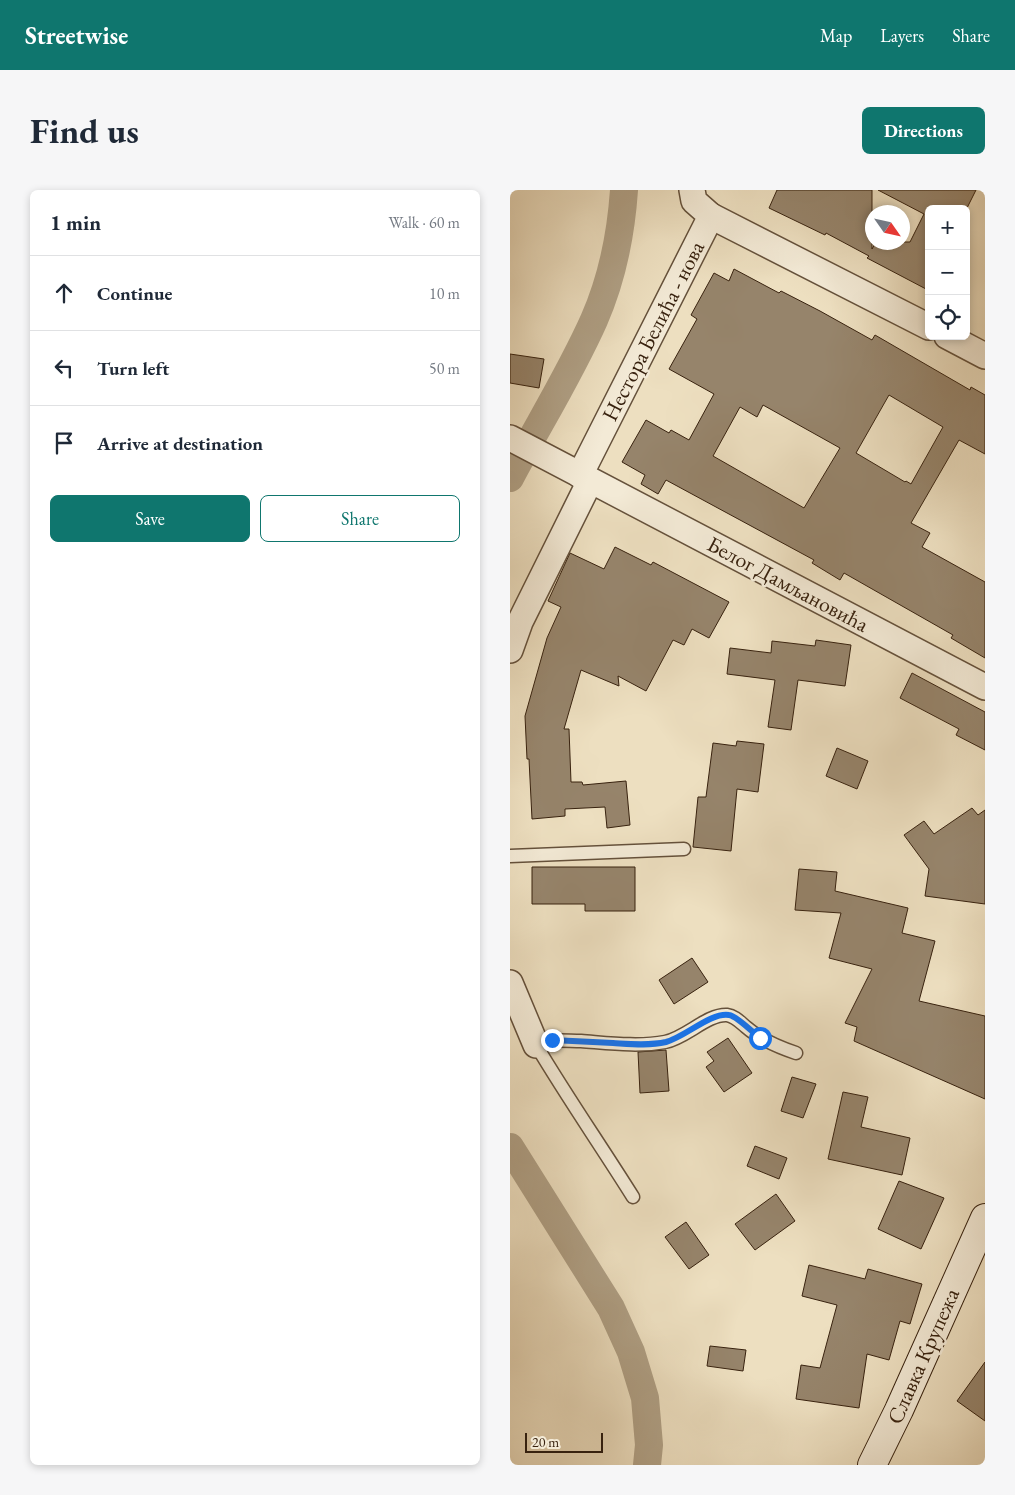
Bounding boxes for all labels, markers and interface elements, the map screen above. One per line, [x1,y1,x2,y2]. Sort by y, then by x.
text: Streetwise [25,20,128,51]
text: Map [820,24,852,47]
text: Layers [880,24,924,47]
text: Share [952,24,990,47]
button: Directions [862,107,985,154]
text: Find us [30,108,139,153]
north arrow [865,205,910,250]
map controls [925,205,970,340]
button: + [925,205,970,250]
text: 1 min [50,209,101,236]
text: Walk · 60 m [389,212,460,233]
street label: Нестора Белића - нова [595,236,711,426]
button: − [925,250,970,295]
icon: ahead [50,279,78,307]
text: Continue [97,281,172,306]
text: 10 m [429,283,460,304]
button: locate [925,295,970,340]
icon: left [50,354,78,382]
text: Turn left [97,356,169,381]
text: 50 m [429,358,460,379]
icon: arrive [50,429,78,457]
text: Arrive at destination [97,431,263,456]
button: Save [50,495,250,542]
button: Share [260,495,460,542]
street label: Белог Дамљановића [702,529,874,639]
route start [749,1027,772,1050]
route end [541,1029,564,1052]
street label: Славка Крупежа [880,1283,966,1429]
scale bar [525,1430,602,1453]
text: 20 m [532,1433,559,1451]

